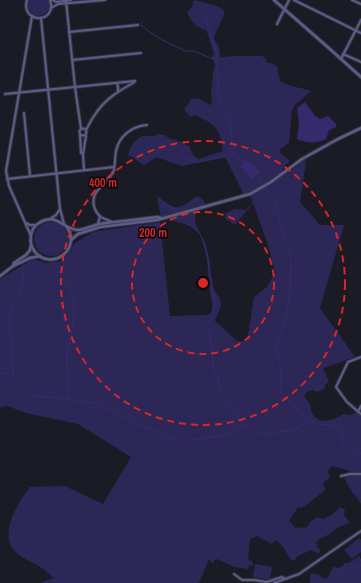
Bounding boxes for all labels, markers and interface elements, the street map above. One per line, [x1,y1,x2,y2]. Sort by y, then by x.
text: 400 m [89,175,117,191]
text: 200 m [139,225,167,241]
centre of rings [196,276,210,290]

